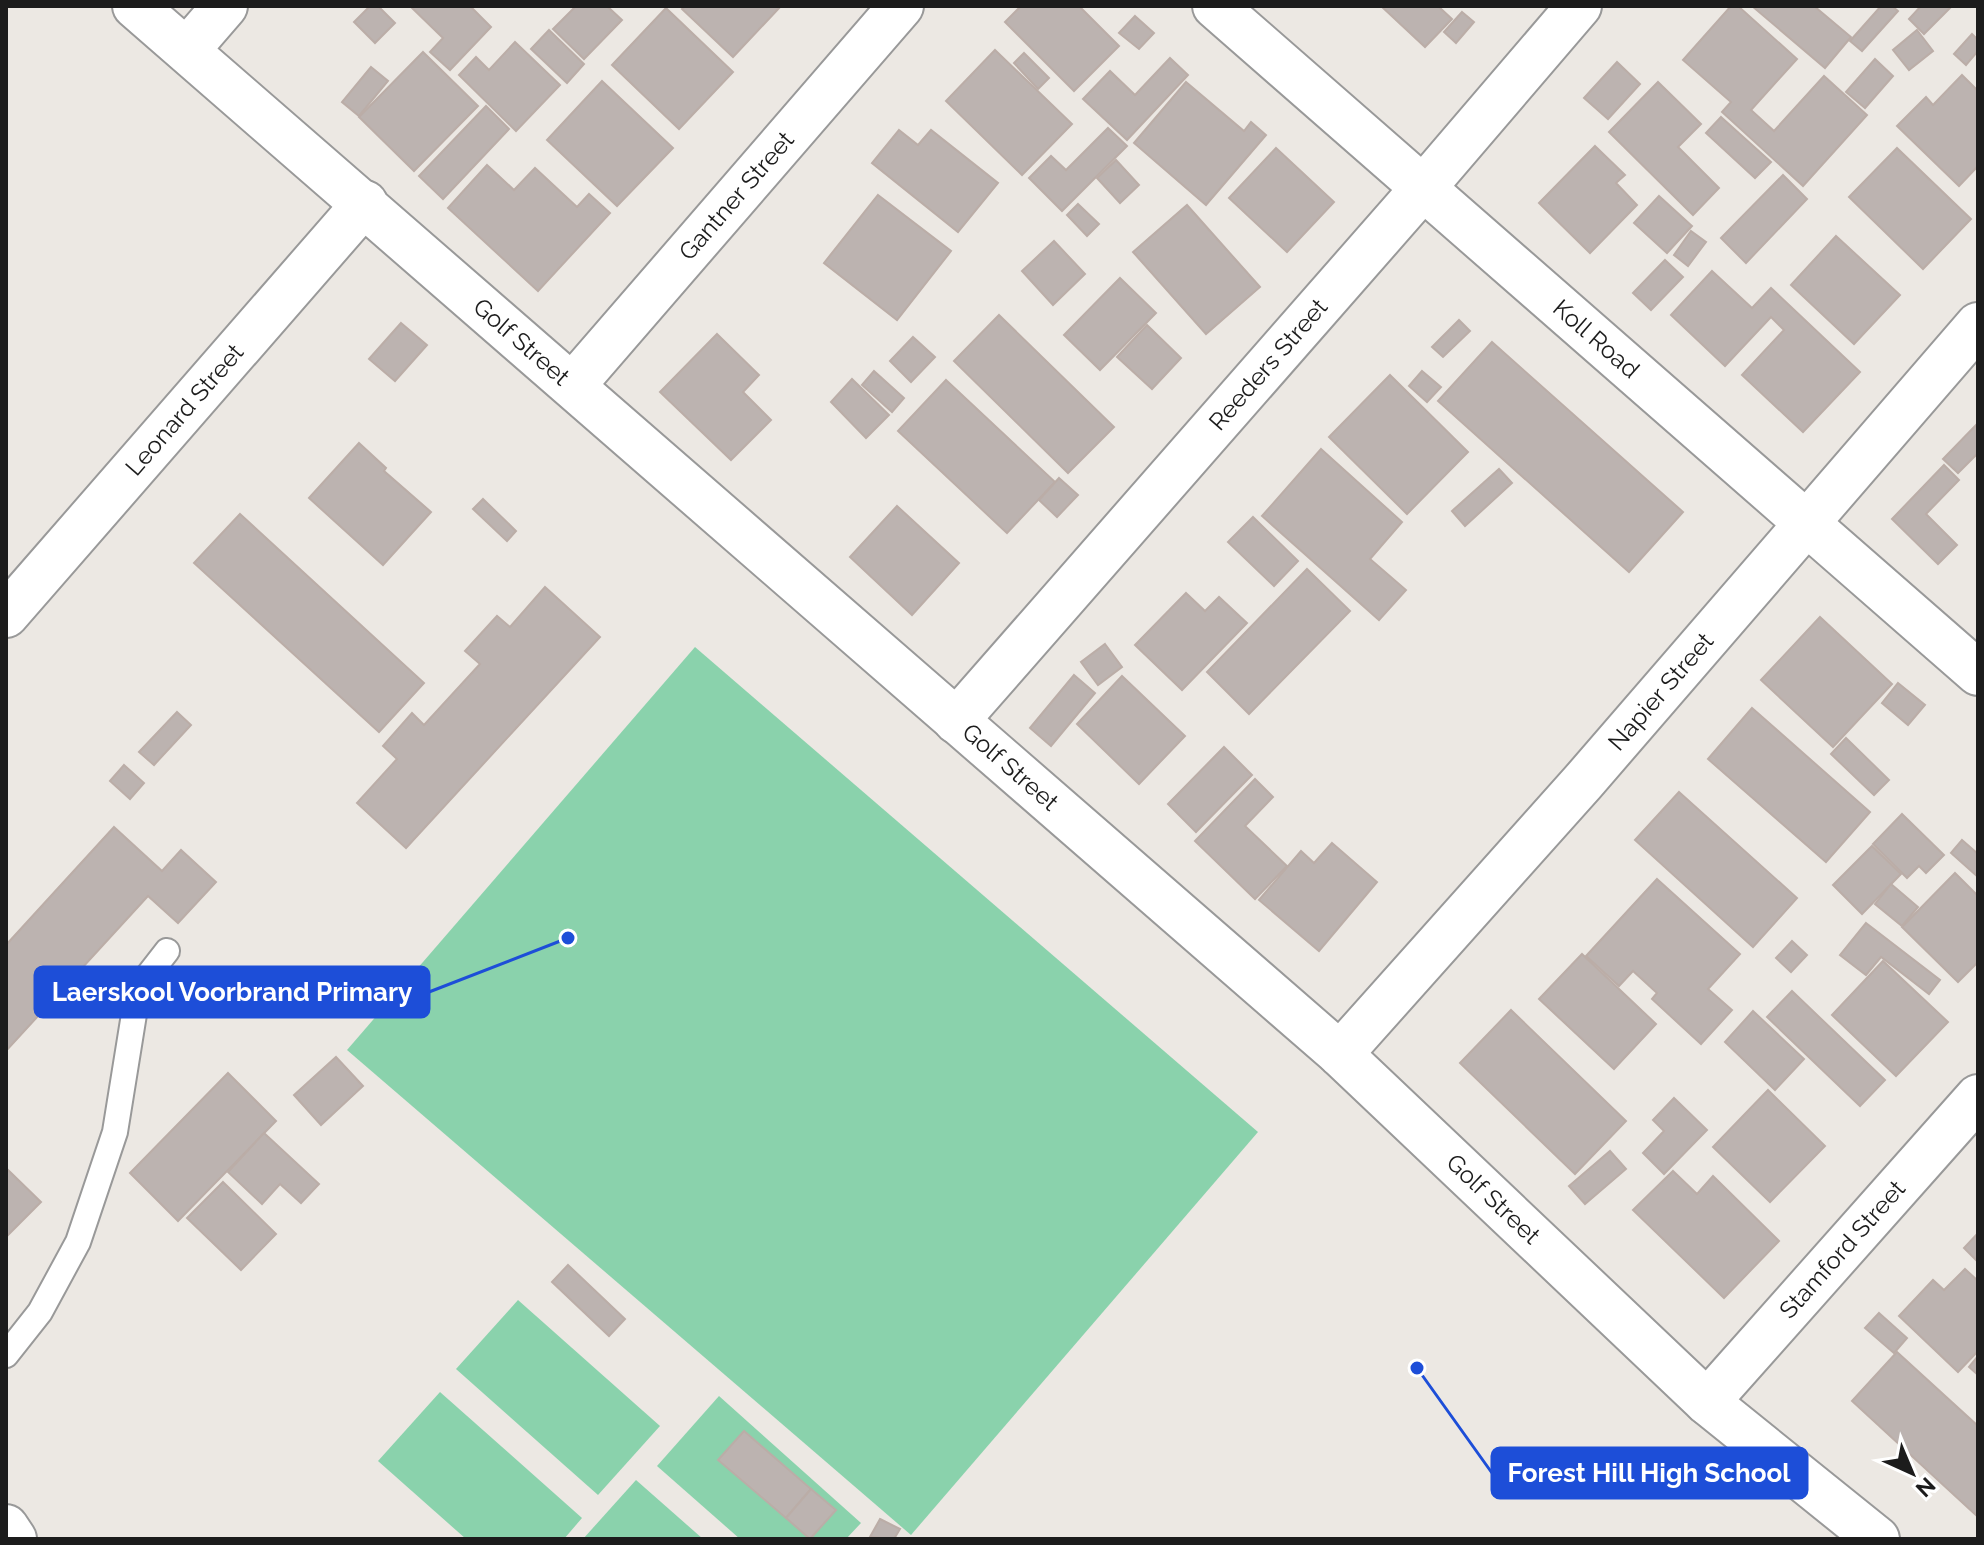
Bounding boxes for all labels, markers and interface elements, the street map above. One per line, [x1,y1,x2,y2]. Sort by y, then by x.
street label: Gantner Street [673,125,800,266]
street label: Golf Street [468,292,576,391]
street label: Reeders Street [1203,293,1333,436]
street label: Koll Road [1547,293,1645,384]
street label: Leonard Street [119,338,249,481]
street label: Napier Street [1602,627,1719,756]
street label: Golf Street [957,717,1065,817]
callout: Laerskool Voorbrand Primary [35,967,429,1017]
text: Laerskool Voorbrand Primary [52,977,412,1007]
street label: Golf Street [1441,1148,1546,1250]
street label: Stamford Street [1773,1174,1911,1324]
north arrow [1872,1433,1952,1513]
callout: Forest Hill High School [1492,1448,1807,1498]
text: Forest Hill High School [1508,1458,1791,1488]
text: N [1911,1472,1941,1503]

